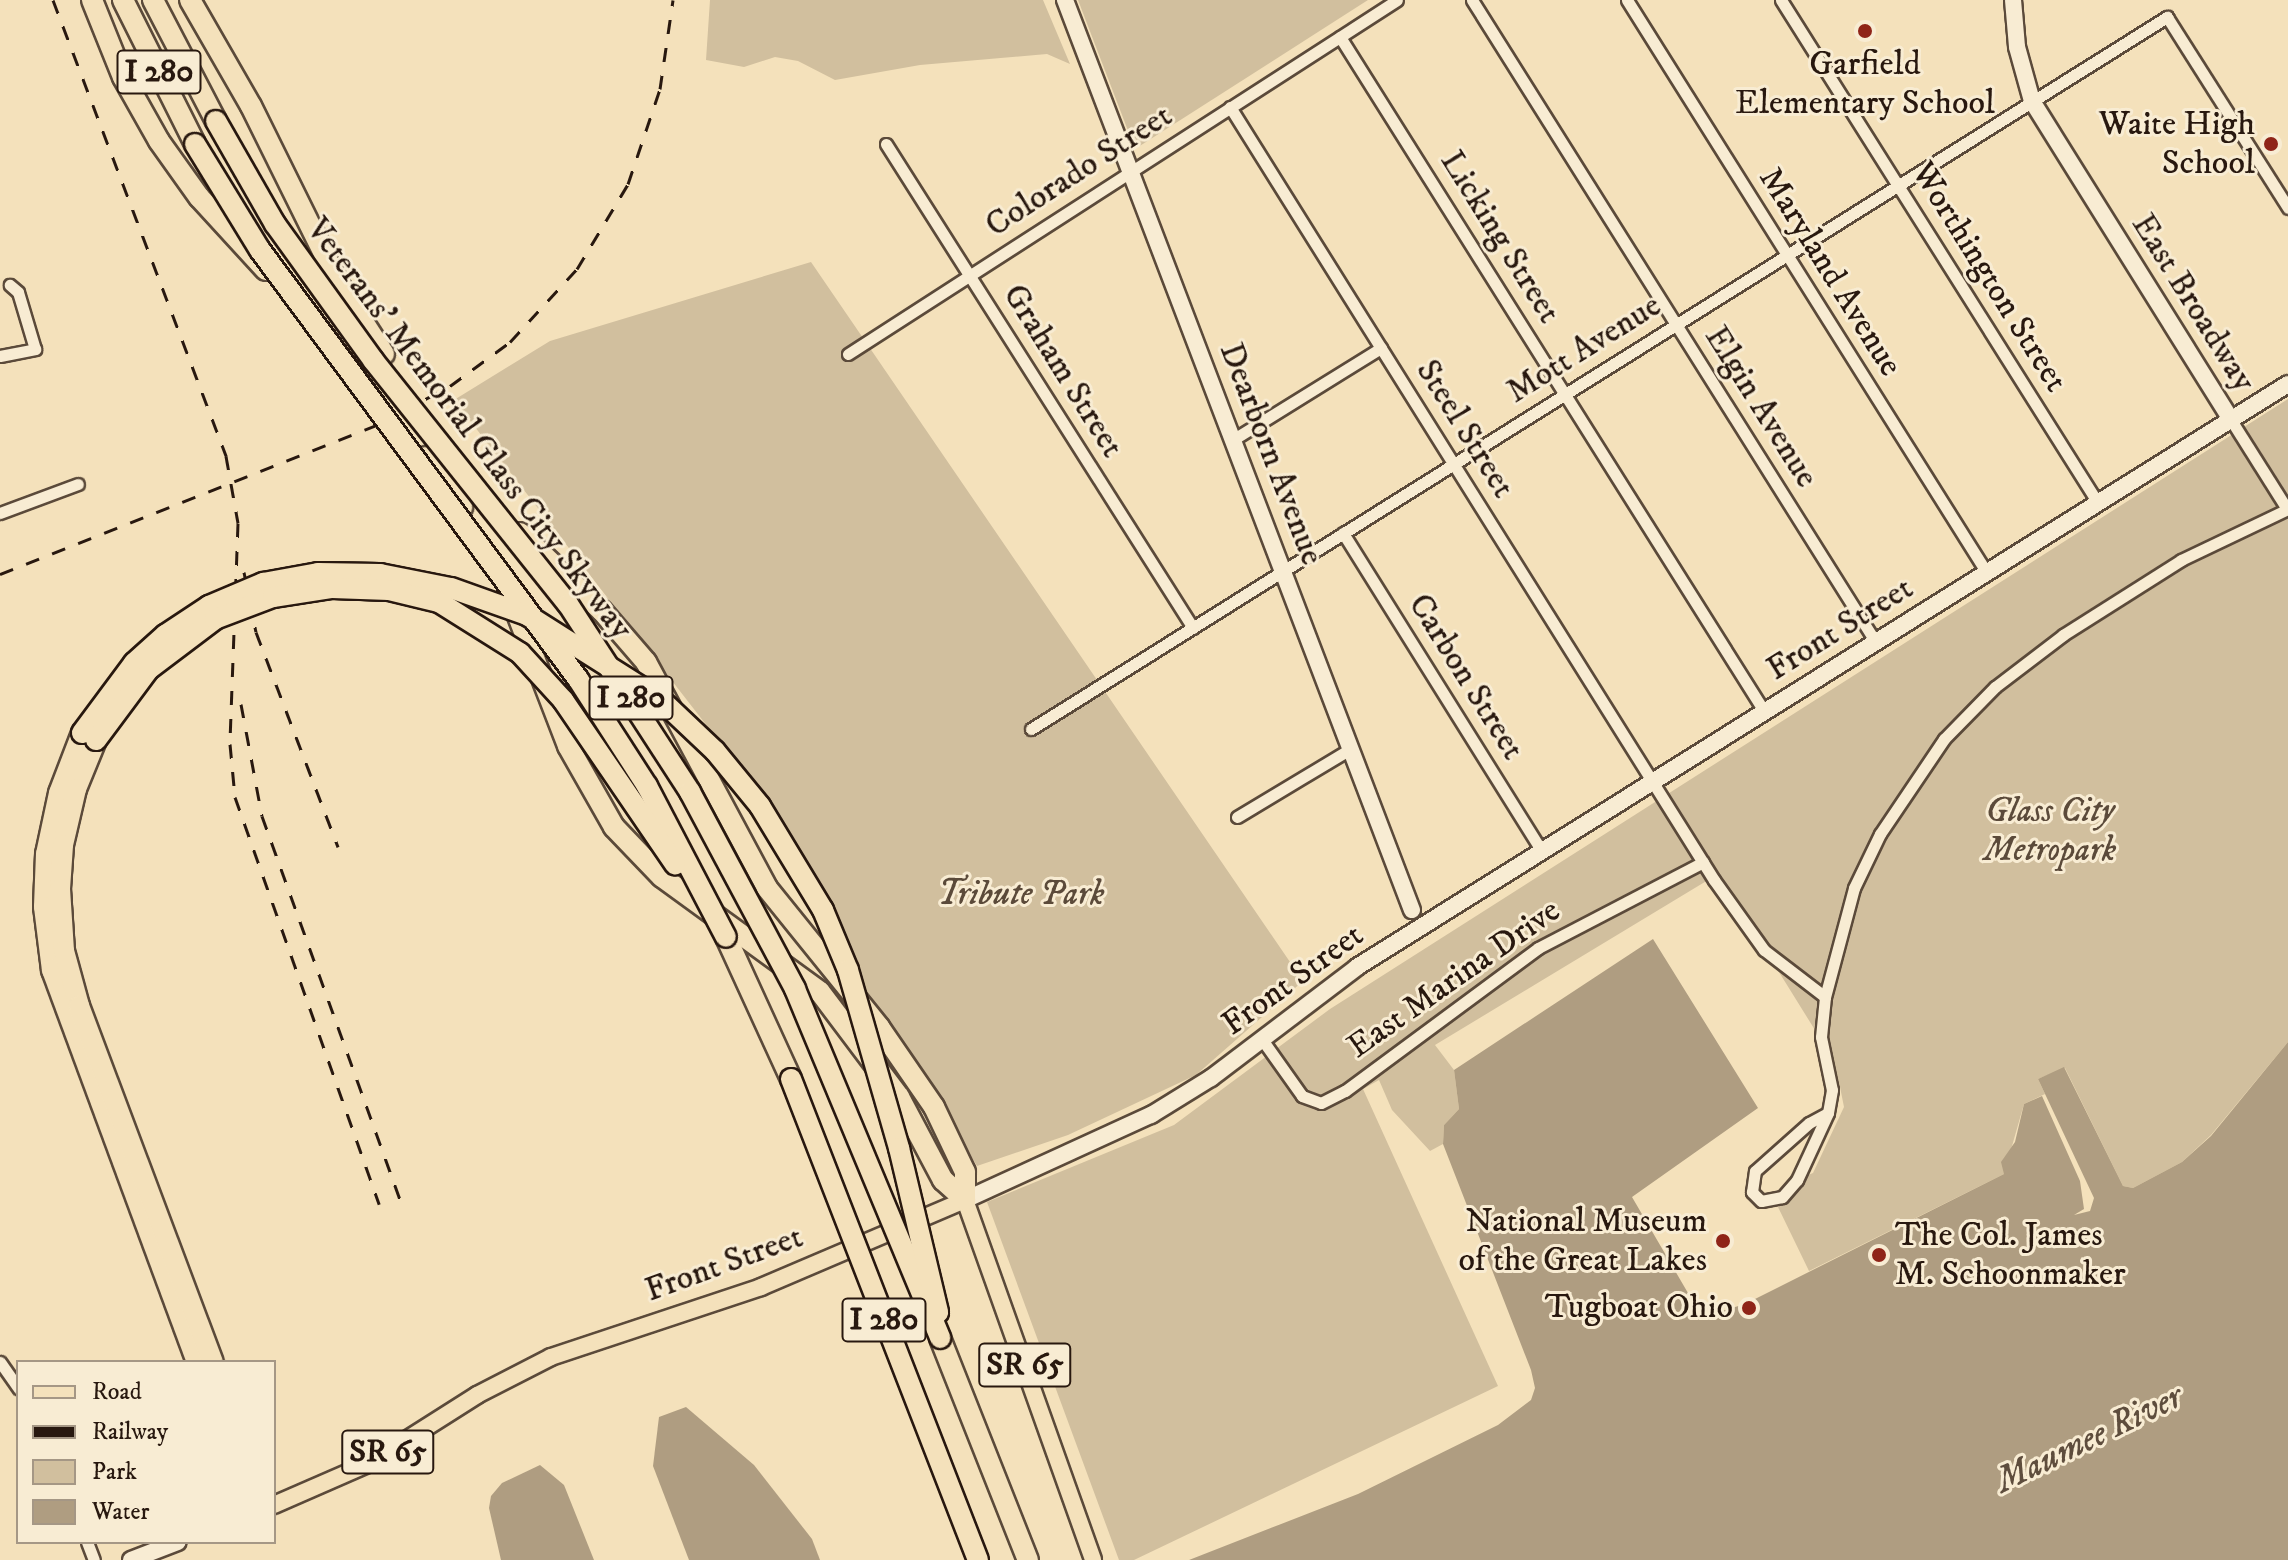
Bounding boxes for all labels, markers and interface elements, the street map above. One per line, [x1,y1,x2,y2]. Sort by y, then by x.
marker: Garfield Elementary School [1856,22,1874,40]
road number: I 280 [115,44,203,100]
place label: Garfield Elementary School [1735,44,1995,124]
street label: Colorado Street [978,96,1180,246]
place label: Waite High School [2099,104,2255,184]
marker: Waite High School [2262,135,2280,153]
street label: Licking Street [1431,143,1569,331]
street label: Worthington Street [1902,155,2076,399]
street label: Maryland Avenue [1750,160,1910,384]
street label: East Broadway [2122,207,2264,399]
street label: Veterans' Memorial Glass City Skyway [297,210,641,648]
street label: Graham Street [994,277,1132,465]
street label: Mott Avenue [1499,286,1669,412]
street label: Elgin Avenue [1695,319,1827,495]
street label: Dearborn Avenue [1210,337,1332,571]
street label: Steel Street [1407,353,1523,505]
street label: Front Street [1759,568,1921,690]
street label: Carbon Street [1399,587,1533,767]
road number: I 280 [587,670,675,726]
park label: Glass City Metropark [1984,791,2116,870]
park label: Tribute Park [938,875,1104,915]
street label: East Marina Drive [1340,891,1568,1067]
street label: Front Street [1214,915,1372,1045]
place label: National Museum of the Great Lakes [1458,1201,1707,1280]
place label: The Col. James M. Schoonmaker [1895,1215,2126,1294]
street label: Front Street [640,1217,808,1311]
marker: National Museum of the Great Lakes [1714,1232,1732,1250]
marker: The Col. James M. Schoonmaker [1870,1246,1888,1264]
place label: Tugboat Ohio [1545,1288,1733,1328]
road number: I 280 [840,1292,928,1348]
marker: Tugboat Ohio [1740,1299,1758,1317]
road number: SR 65 [977,1337,1073,1393]
legend [16,1360,276,1544]
water label: Maumee River [1988,1375,2190,1503]
text: Road [92,1377,142,1407]
text: Railway [92,1417,168,1447]
road number: SR 65 [340,1424,436,1480]
text: Park [92,1457,137,1487]
text: Water [92,1497,149,1527]

